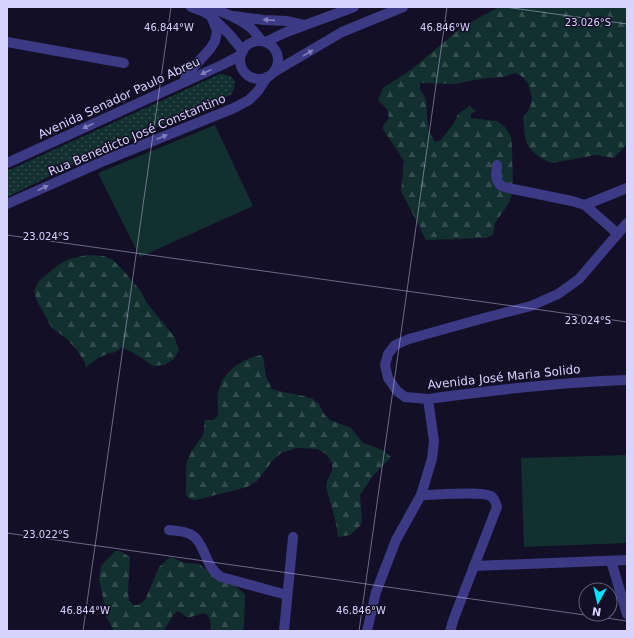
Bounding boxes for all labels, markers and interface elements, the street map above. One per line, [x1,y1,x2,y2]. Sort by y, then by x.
one-way arrow [263,16,275,23]
text: 23.026°S [565,17,611,28]
text: 46.844°W [144,22,194,33]
text: 46.846°W [420,22,470,33]
one-way arrow [302,49,314,56]
street label: Avenida Senador Paulo Abreu [36,54,202,142]
one-way arrow [200,69,212,75]
street label: Rua Benedicto José Constantino [46,91,228,179]
one-way arrow [82,123,93,129]
one-way arrow [157,134,168,140]
one-way arrow [37,185,48,191]
text: 23.024°S [23,231,69,242]
text: 23.024°S [565,315,611,326]
street label: Avenida José Maria Solido [427,362,581,392]
text: 23.022°S [23,529,69,540]
north arrow [578,582,618,622]
text: N [591,604,602,618]
text: 46.844°W [60,605,110,616]
text: 46.846°W [336,605,386,616]

